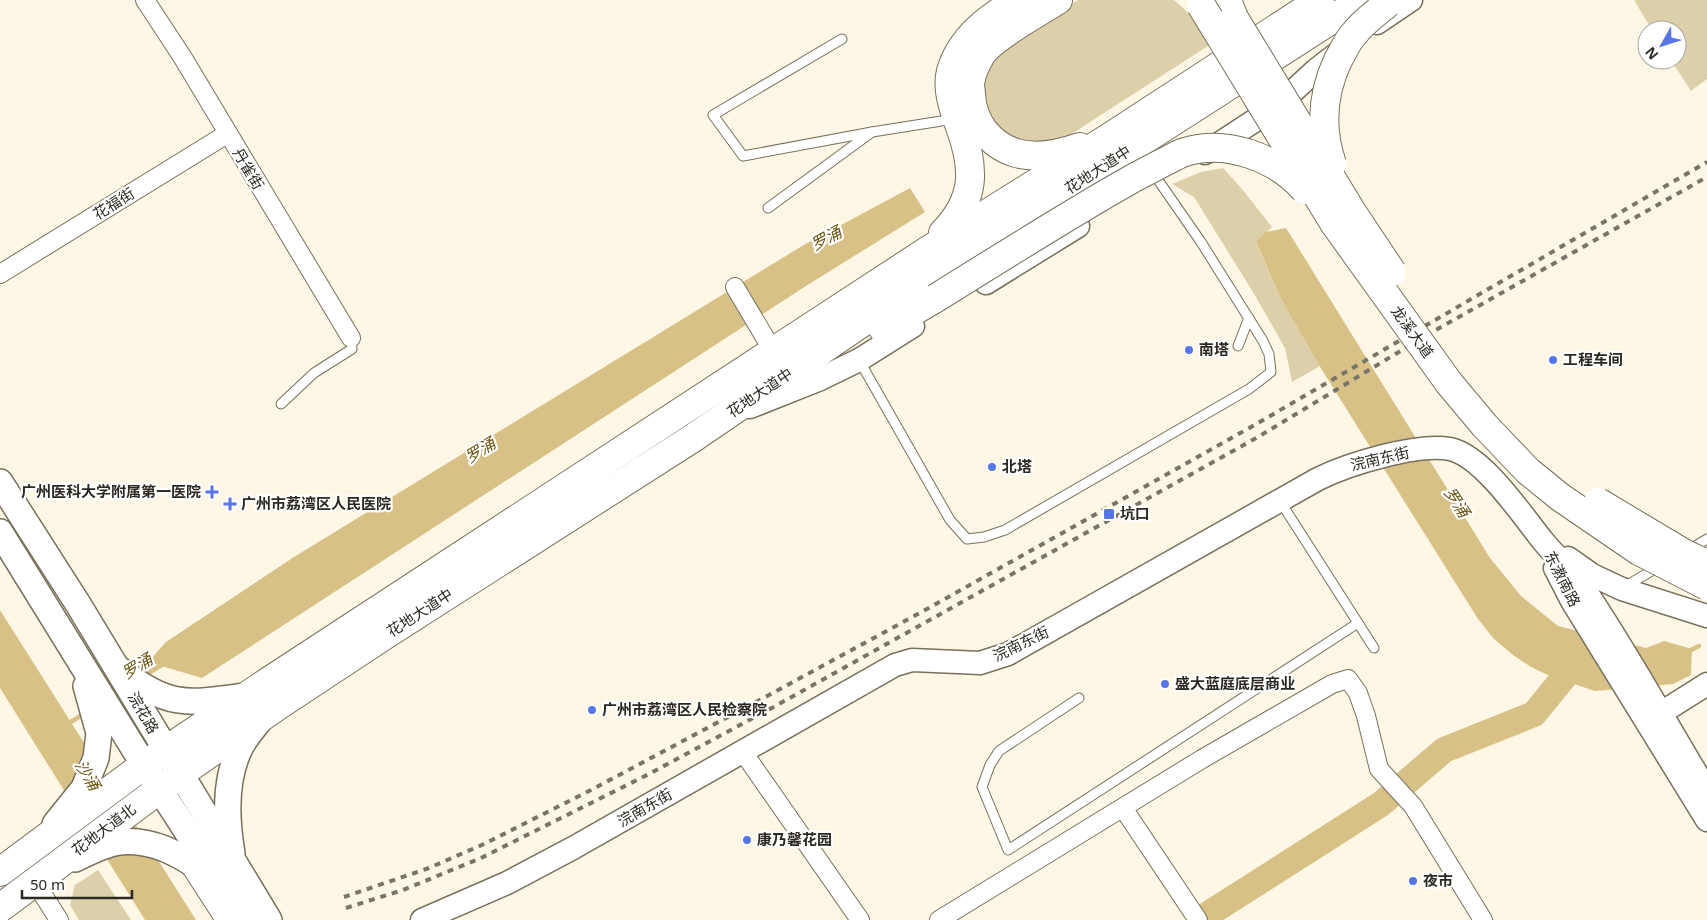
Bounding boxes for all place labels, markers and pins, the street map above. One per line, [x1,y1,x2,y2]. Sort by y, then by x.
place label: 南塔 [1199,339,1229,359]
marker: 南塔 [1183,344,1195,356]
place label: 工程车间 [1563,349,1623,369]
marker: 工程车间 [1547,354,1559,366]
place label: 北塔 [1002,456,1032,476]
marker: 北塔 [986,461,998,473]
place label: 广州医科大学附属第一医院 [21,481,201,501]
marker: 广州医科大学附属第一医院 [205,485,219,499]
place label: 广州市荔湾区人民医院 [241,493,391,513]
marker: 广州市荔湾区人民医院 [223,497,237,511]
place label: 坑口 [1120,503,1150,523]
marker: 坑口 [1102,507,1116,521]
place label: 盛大蓝庭底层商业 [1175,673,1295,693]
marker: 盛大蓝庭底层商业 [1159,678,1171,690]
place label: 广州市荔湾区人民检察院 [602,699,767,719]
marker: 广州市荔湾区人民检察院 [586,704,598,716]
place label: 康乃馨花园 [757,829,832,849]
marker: 康乃馨花园 [741,834,753,846]
place label: 夜市 [1423,870,1453,890]
marker: 夜市 [1407,875,1419,887]

